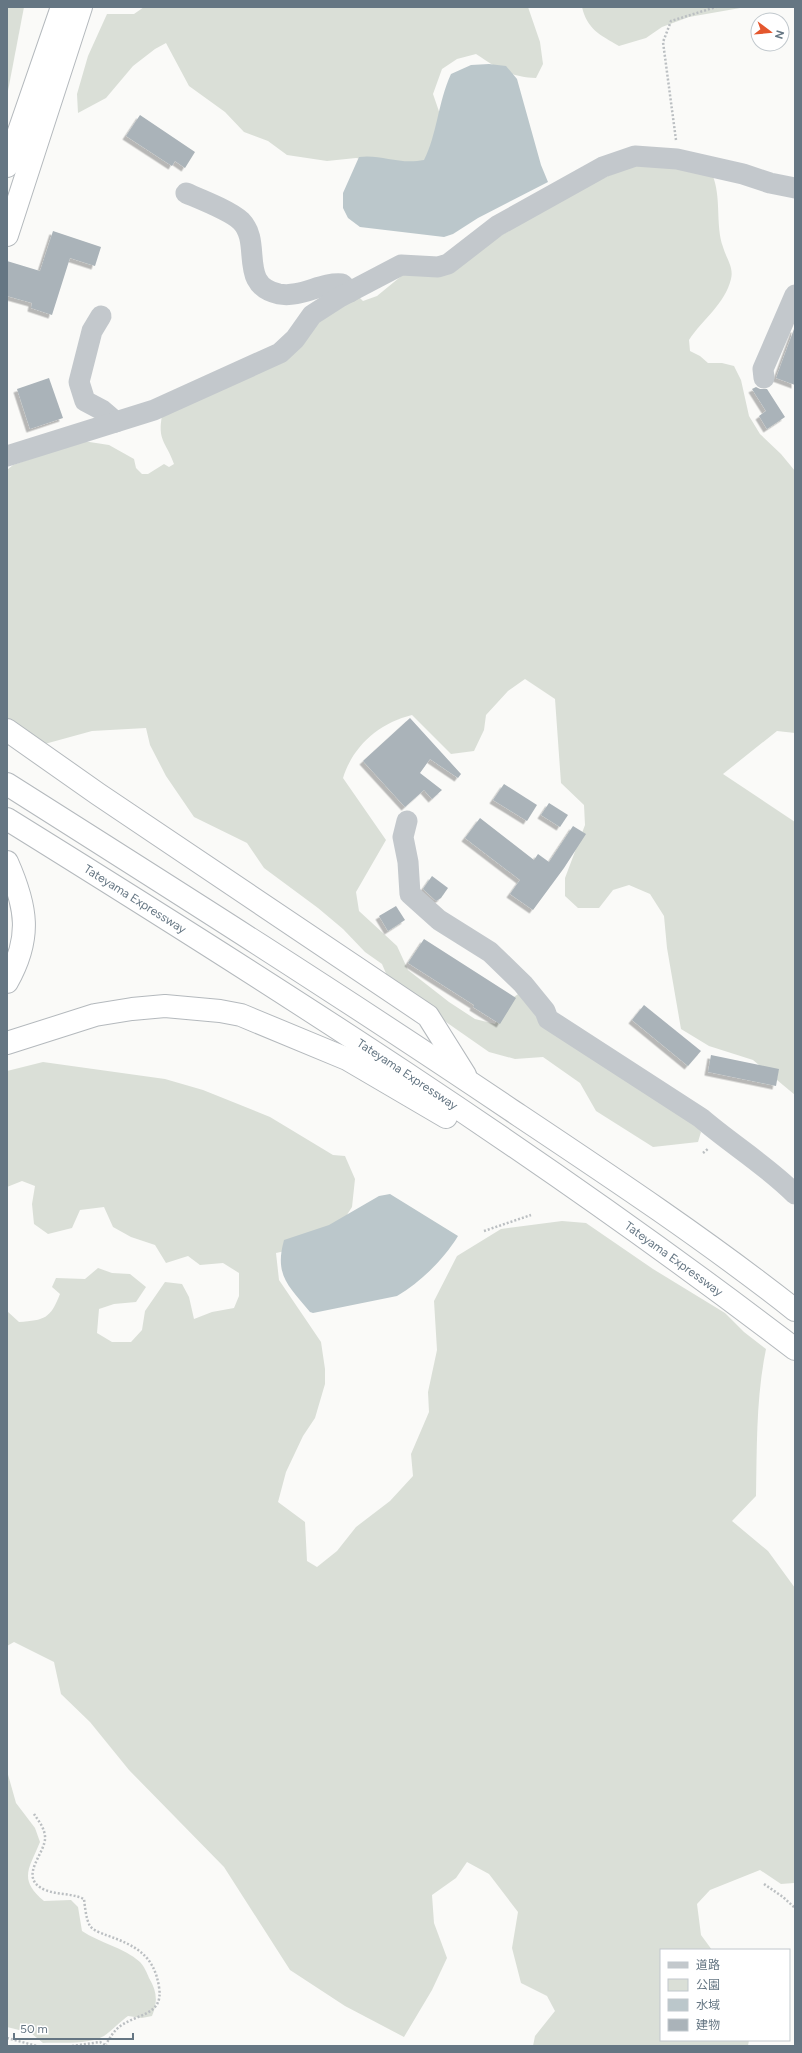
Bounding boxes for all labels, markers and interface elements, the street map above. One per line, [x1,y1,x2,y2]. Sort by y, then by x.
north arrow [750,12,790,52]
text: N [772,29,787,41]
street label: Tateyama Expressway [81,862,189,937]
street label: Tateyama Expressway [354,1036,461,1113]
street label: Tateyama Expressway [622,1219,726,1300]
legend [660,1949,790,2041]
text: 道路 [696,1958,720,1972]
text: 公園 [696,1978,720,1992]
text: 水域 [696,1998,720,2012]
scale bar [14,2015,133,2041]
text: 建物 [696,2018,720,2032]
text: 50 m [20,2022,48,2036]

